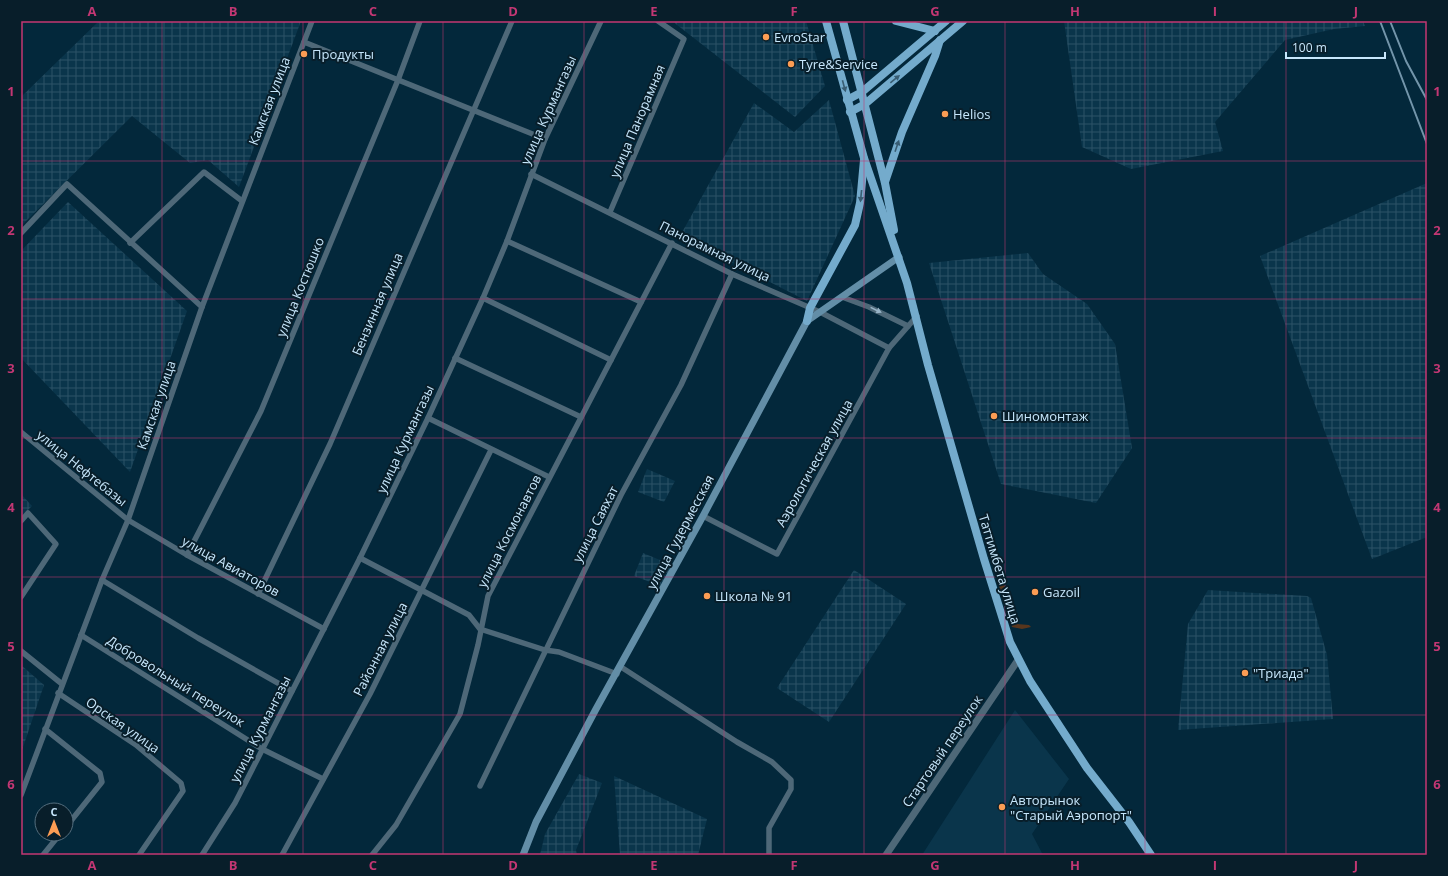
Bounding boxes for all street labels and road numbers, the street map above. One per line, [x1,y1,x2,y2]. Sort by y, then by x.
street label: улица Курмангазы [516,53,580,167]
street label: Камская улица [244,54,294,148]
street label: улица Панорамная [605,62,669,180]
street label: Панорамная улица [657,216,773,286]
street label: улица Костюшко [272,234,328,339]
street label: Бензинная улица [347,250,407,358]
street label: Камская улица [132,358,180,452]
street label: улица Курмангазы [372,382,438,496]
street label: Аэрологическая улица [771,396,857,530]
street label: улица Нефтебазы [33,426,131,510]
street label: улица Космонавтов [473,471,545,591]
street label: улица Гудермесская [642,472,718,592]
street label: улица Саяхат [568,483,622,565]
street label: Таттимбета улица [975,512,1025,626]
street label: улица Авиаторов [179,532,283,600]
street label: Районная улица [349,599,411,699]
street label: Добровольный переулок [104,631,249,731]
street label: улица Курмангазы [225,673,295,785]
street label: Стартовый переулок [898,691,986,811]
street label: Орская улица [82,693,164,757]

